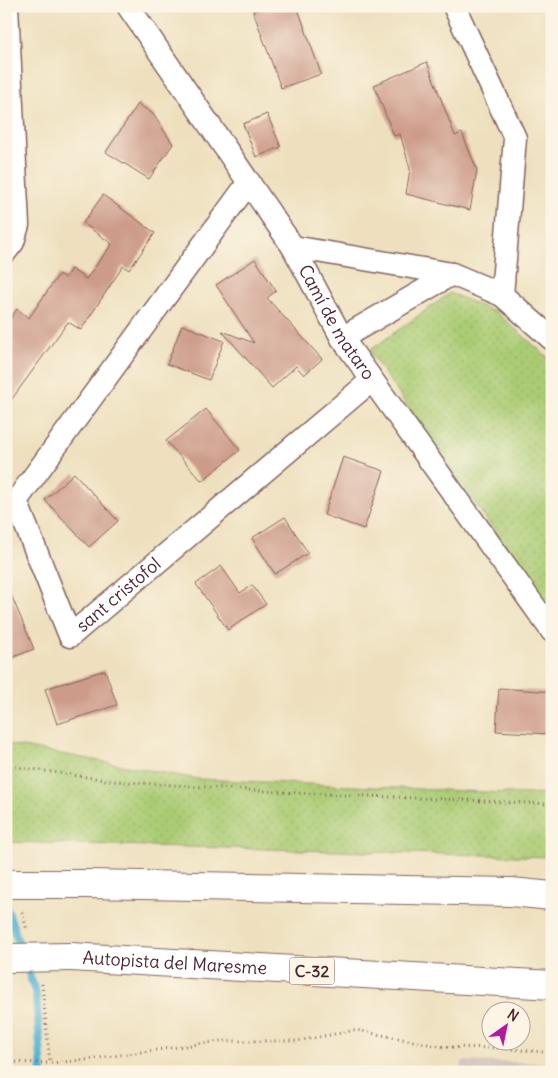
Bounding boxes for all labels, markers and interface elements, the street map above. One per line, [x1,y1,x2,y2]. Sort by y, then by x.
street label: Camí de mataro [294,260,380,384]
street label: sant cristofol [71,552,165,637]
street label: Autopista del Maresme [82,946,268,979]
road number: C-32 [290,958,334,984]
north arrow [480,1000,530,1050]
text: N [504,1005,522,1025]

